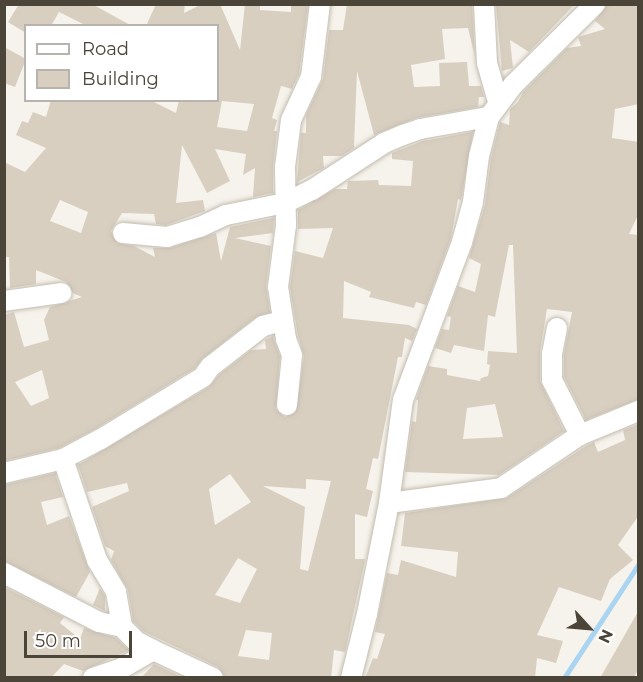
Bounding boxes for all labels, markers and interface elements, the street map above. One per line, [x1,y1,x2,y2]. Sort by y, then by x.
legend [24,24,219,102]
text: Road [82,38,129,60]
text: Building [82,68,159,90]
north arrow [559,598,619,658]
scale bar [27,619,135,657]
text: N [594,626,617,646]
text: 50 m [35,630,81,652]

